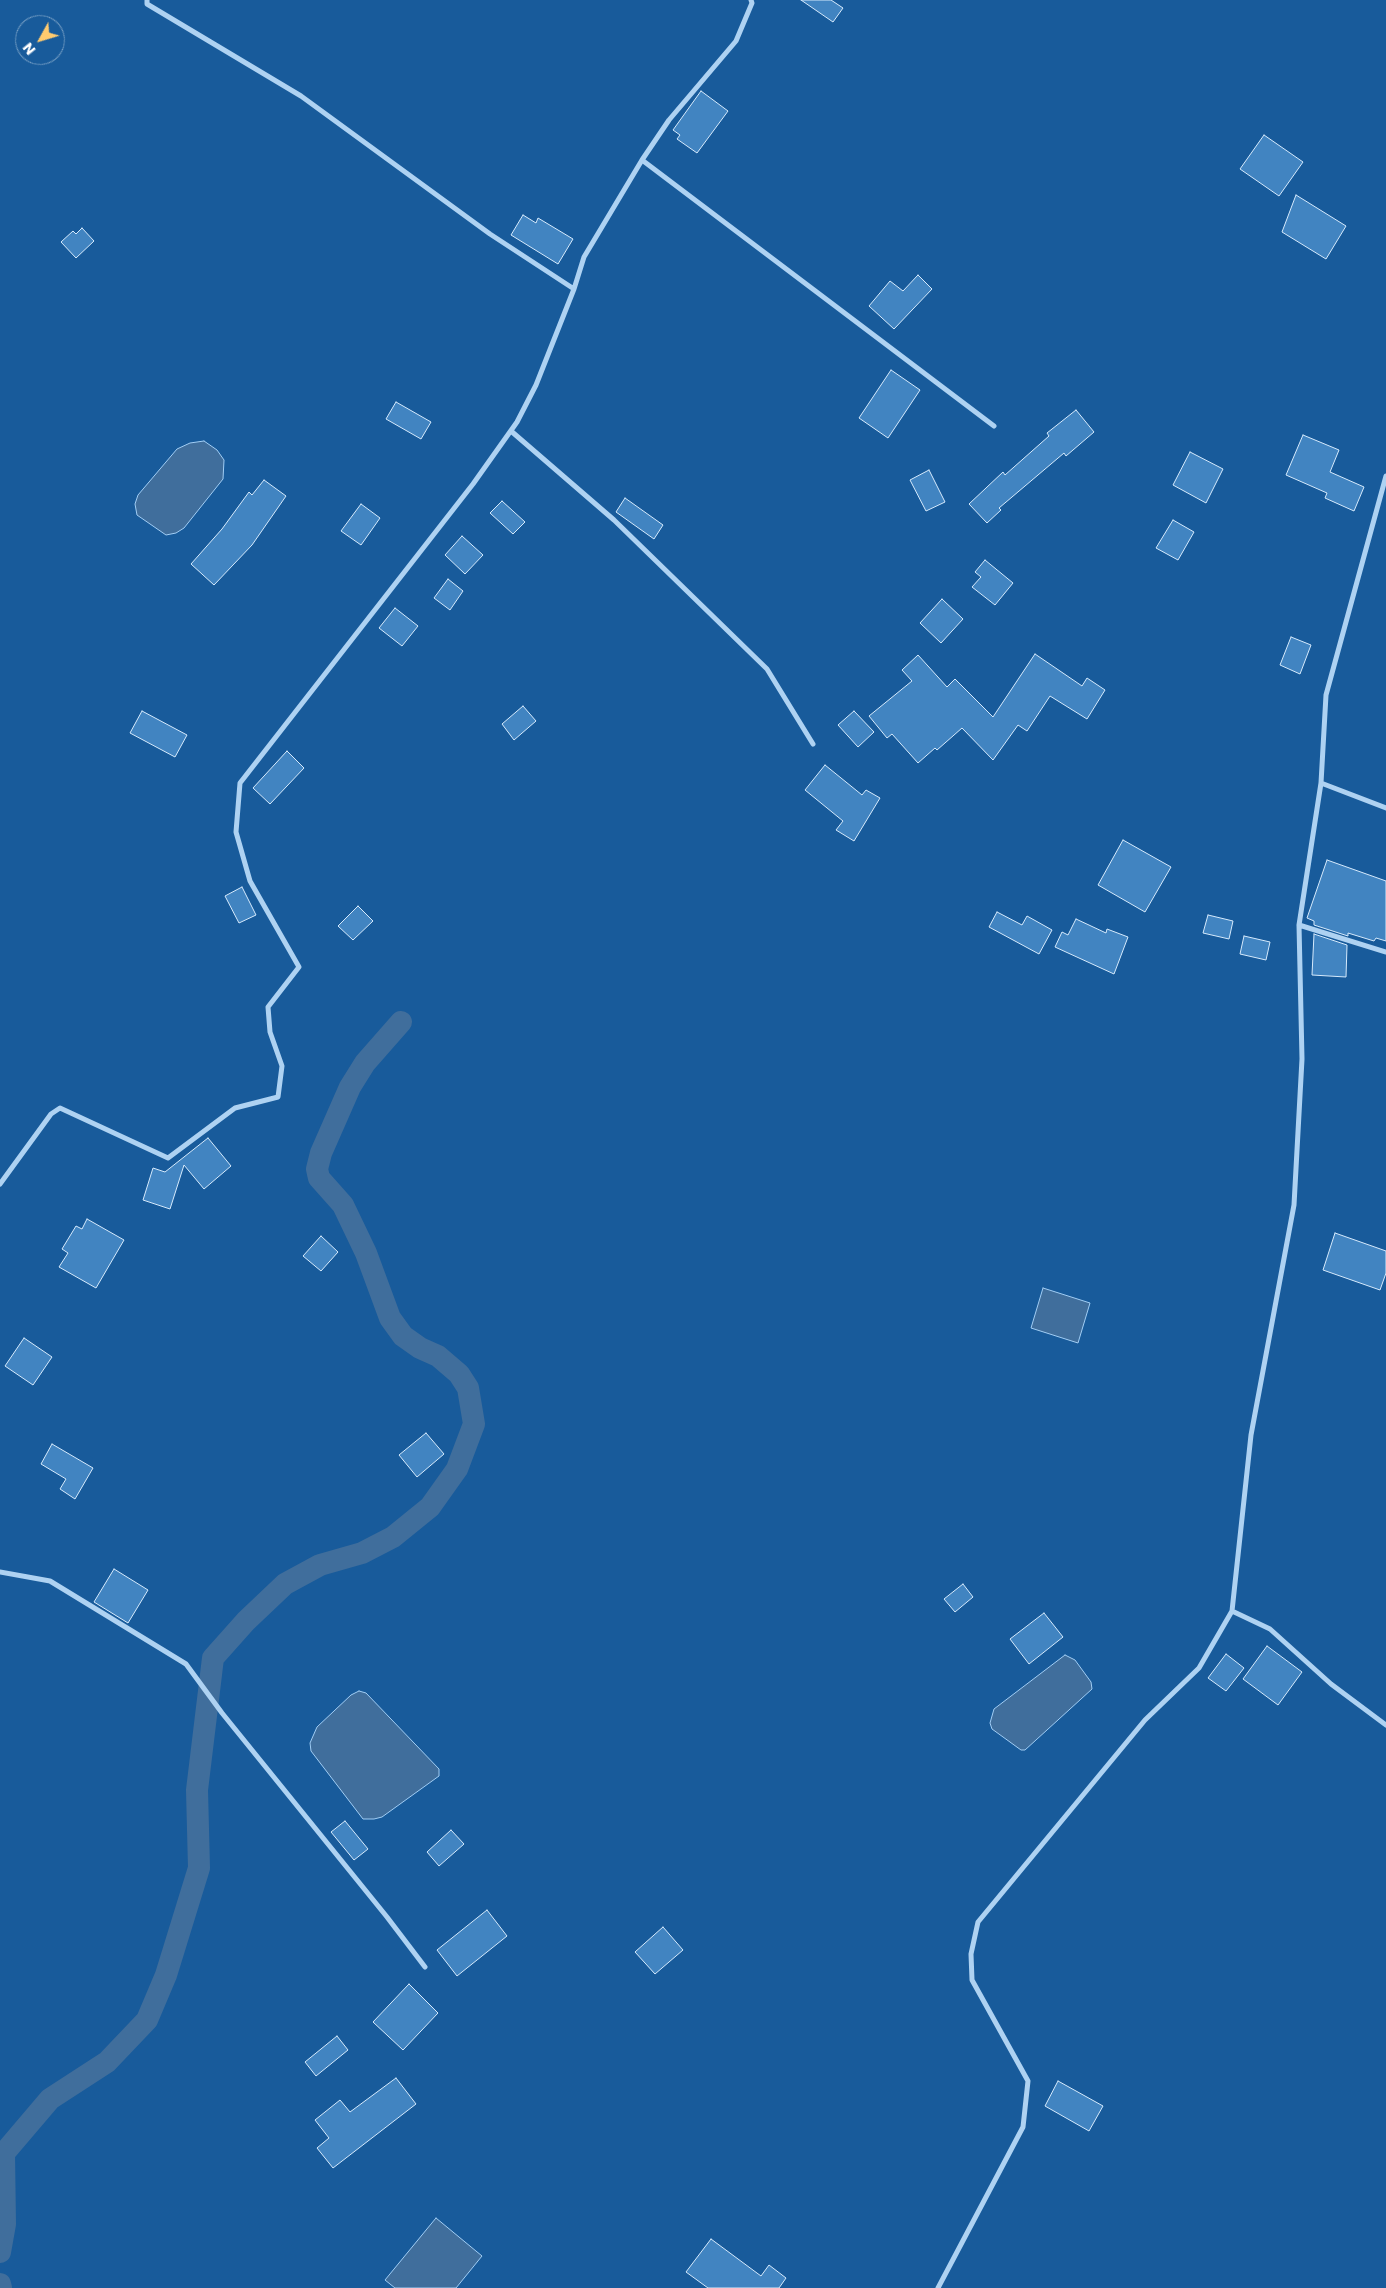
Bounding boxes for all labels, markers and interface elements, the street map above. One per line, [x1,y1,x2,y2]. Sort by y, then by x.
north arrow [15,15,65,65]
text: N [18,38,40,59]

